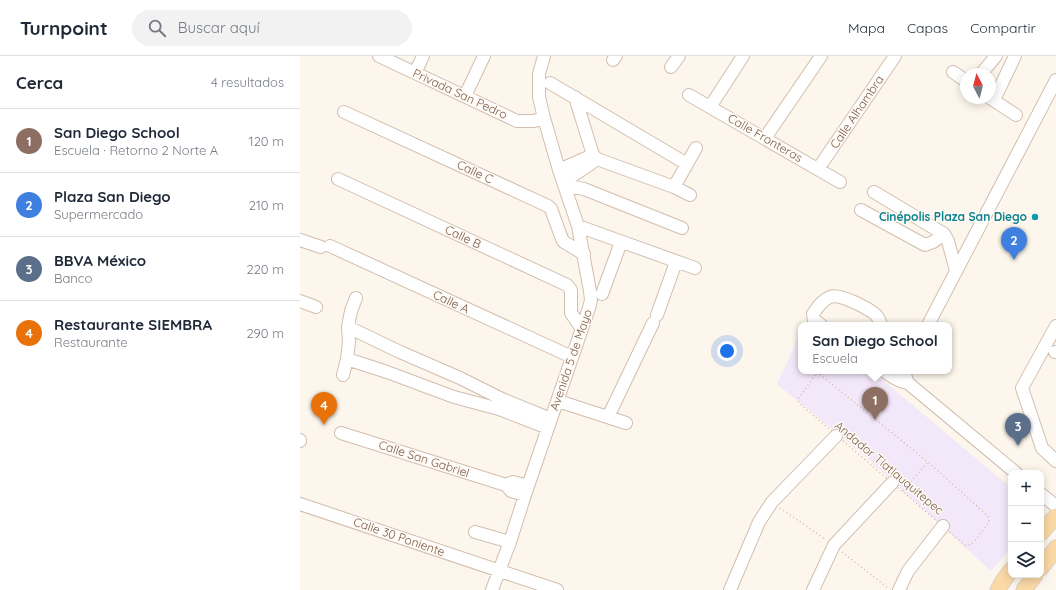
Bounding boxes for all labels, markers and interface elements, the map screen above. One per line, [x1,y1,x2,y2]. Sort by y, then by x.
search box [132,10,412,46]
text: Turnpoint [20,16,108,40]
icon: search [146,17,168,39]
text: Buscar aquí [178,18,260,37]
text: Mapa [848,19,885,37]
text: Capas [907,19,948,37]
text: Compartir [970,19,1036,37]
street label: Privada San Pedro [411,65,510,122]
north arrow [960,68,996,104]
text: Cerca [16,72,63,93]
street label: Calle Alhambra [827,72,887,151]
text: 4 resultados [211,74,284,90]
street label: Calle Fronteras [725,110,806,165]
text: San Diego School [54,123,180,142]
text: 1 [26,133,32,149]
text: 120 m [249,133,284,149]
text: Escuela · Retorno 2 Norte A [54,142,218,158]
street label: Calle C [455,157,496,187]
text: Plaza San Diego [54,187,171,206]
text: 2 [25,197,33,213]
text: 210 m [249,197,284,213]
text: Supermercado [54,206,143,222]
place label: Cinépolis Plaza San Diego [879,209,1028,224]
marker: Cinépolis Plaza San Diego [1030,212,1040,222]
street label: Calle B [443,222,484,252]
pin: 2 [1001,227,1027,260]
text: BBVA México [54,251,146,270]
text: 3 [26,261,32,277]
text: 220 m [246,261,284,277]
text: Banco [54,270,92,286]
street label: Calle A [431,287,472,317]
street label: Avenida 5 de Mayo [546,307,595,412]
text: Restaurante SIEMBRA [54,315,212,334]
popup [798,322,952,374]
text: 4 [25,325,33,341]
text: 290 m [246,325,284,341]
text: San Diego School [812,331,938,350]
text: Restaurante [54,334,128,350]
your location [717,341,737,361]
text: Escuela [812,350,858,366]
pin: 1 [862,387,888,420]
pin: 4 [311,392,337,425]
pin: 3 [1005,413,1031,446]
street label: Andador Tlatlauquitepec [832,418,947,518]
street label: Calle San Gabriel [377,437,471,480]
map controls [1008,470,1044,578]
button: + [1008,470,1044,506]
button: − [1008,506,1044,542]
street label: Calle 30 Poniente [352,514,447,559]
button: layers [1008,542,1044,578]

